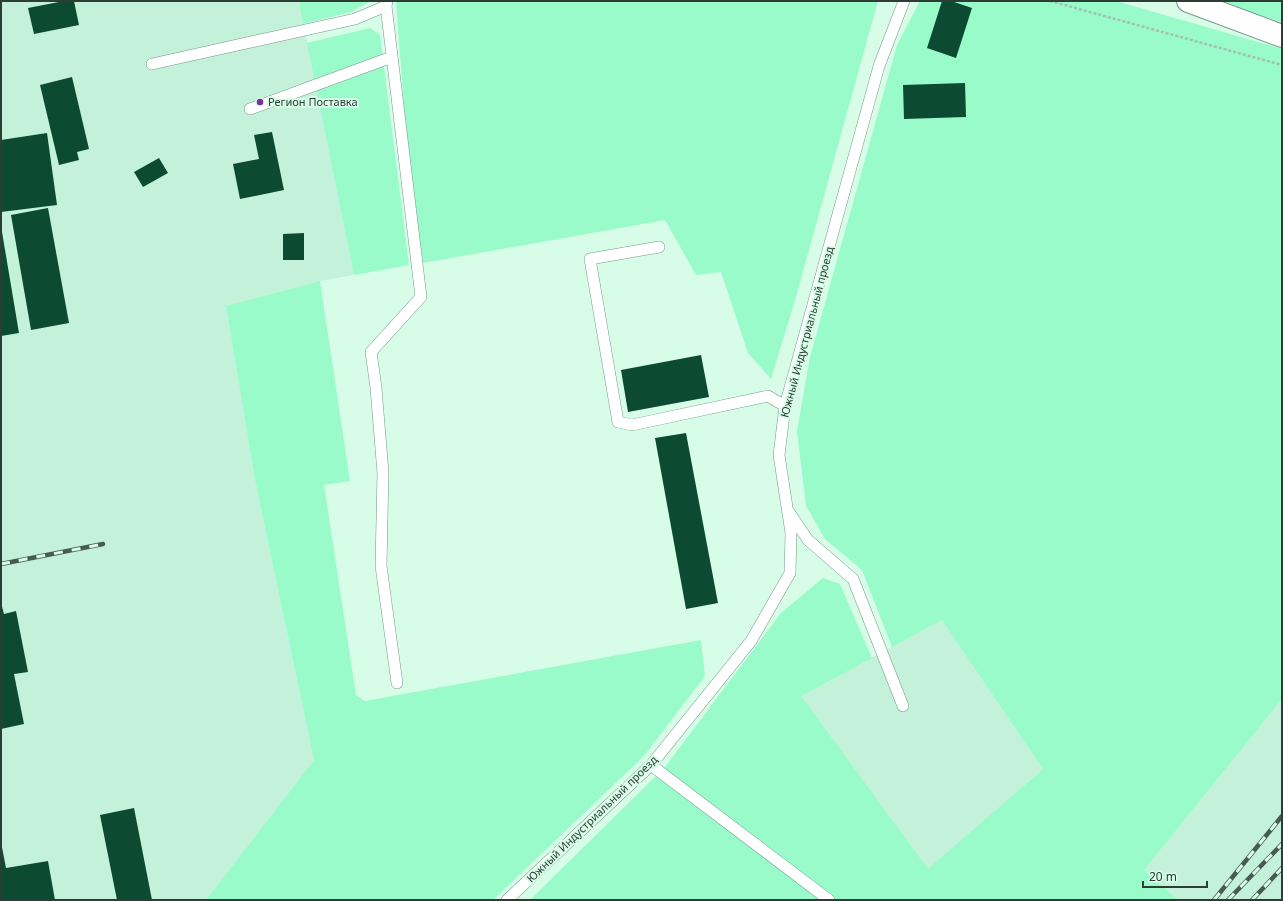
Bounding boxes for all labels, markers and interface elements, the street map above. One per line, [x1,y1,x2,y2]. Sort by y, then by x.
place label: Регион Поставка [268,94,358,109]
marker: Регион Поставка [255,97,265,107]
street label: Южный Индустриальный проезд [776,244,837,419]
street label: Южный Индустриальный проезд [523,752,661,885]
scale bar [1143,863,1207,889]
text: 20 m [1149,868,1177,885]

